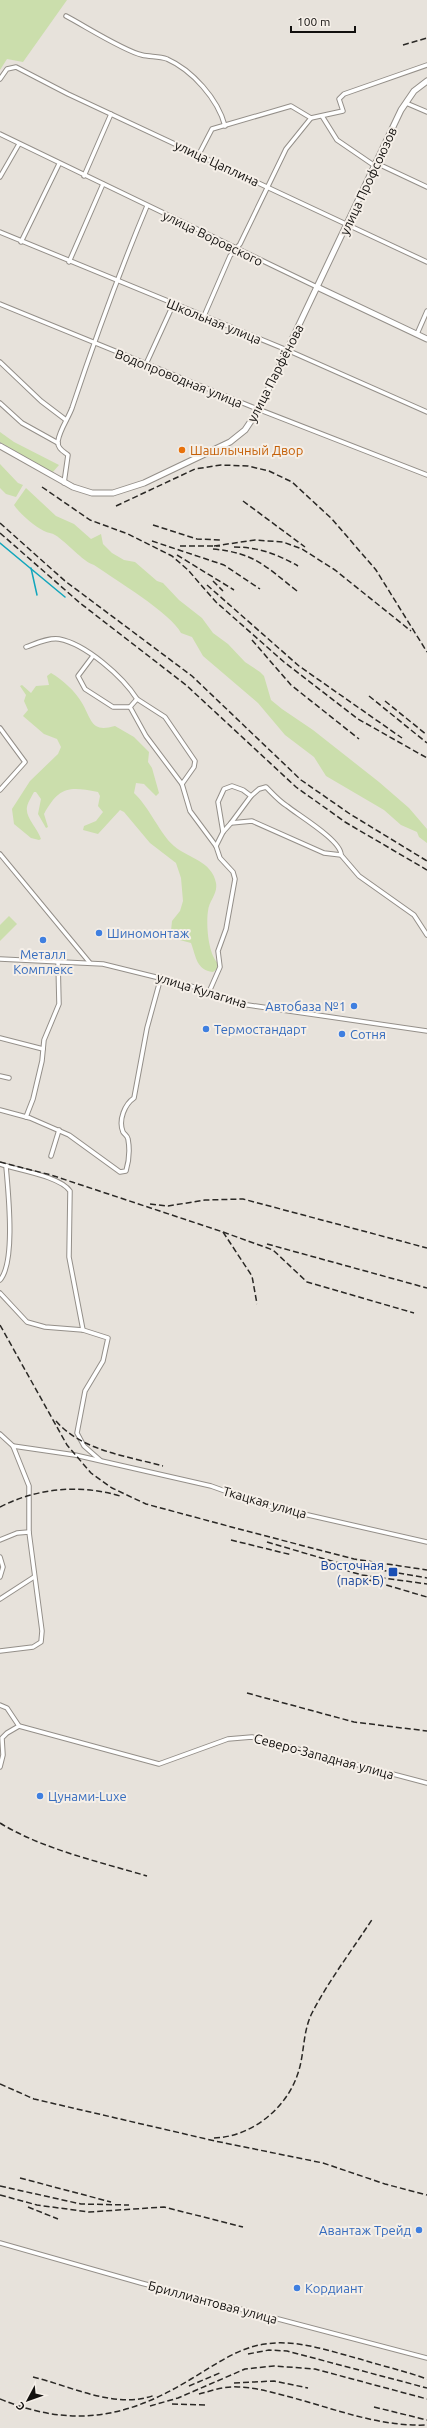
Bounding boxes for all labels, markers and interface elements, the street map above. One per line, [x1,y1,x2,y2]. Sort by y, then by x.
scale bar [291,8,355,34]
text: 100 m [297,15,330,28]
street label: улица Профсоюзов [337,125,399,237]
street label: улица Цаплина [173,137,261,189]
street label: улица Воровского [161,208,265,268]
street label: Школьная улица [165,296,263,346]
street label: улица Парфёнова [244,322,306,424]
street label: Водопроводная улица [113,346,245,410]
place label: Шашлычный Двор [190,443,303,457]
marker: Шашлычный Двор [177,445,187,455]
place label: Шиномонтаж [107,926,190,940]
marker: Шиномонтаж [94,928,104,938]
marker: Металл Комплекс [38,935,48,945]
place label: Металл Комплекс [13,947,73,976]
street label: улица Кулагина [155,970,249,1010]
place label: Автобаза №1 [265,999,346,1013]
marker: Автобаза №1 [349,1001,359,1011]
place label: Термостандарт [214,1022,307,1036]
marker: Термостандарт [201,1024,211,1034]
place label: Сотня [350,1027,386,1041]
marker: Сотня [337,1029,347,1039]
street label: Ткацкая улица [222,1483,308,1521]
place label: Восточная (парк Б) [320,1558,384,1588]
marker: Восточная (парк Б) [387,1566,399,1578]
street label: Северо-Западная улица [253,1731,395,1781]
place label: Цунами-Luxe [48,1789,127,1803]
marker: Цунами-Luxe [35,1791,45,1801]
place label: Авантаж Трейд [319,2223,411,2237]
marker: Авантаж Трейд [414,2225,424,2235]
street label: Бриллиантовая улица [147,2278,279,2326]
place label: Кордиант [305,2281,364,2295]
marker: Кордиант [292,2283,302,2293]
north arrow [8,2380,48,2420]
text: С [14,2400,27,2413]

